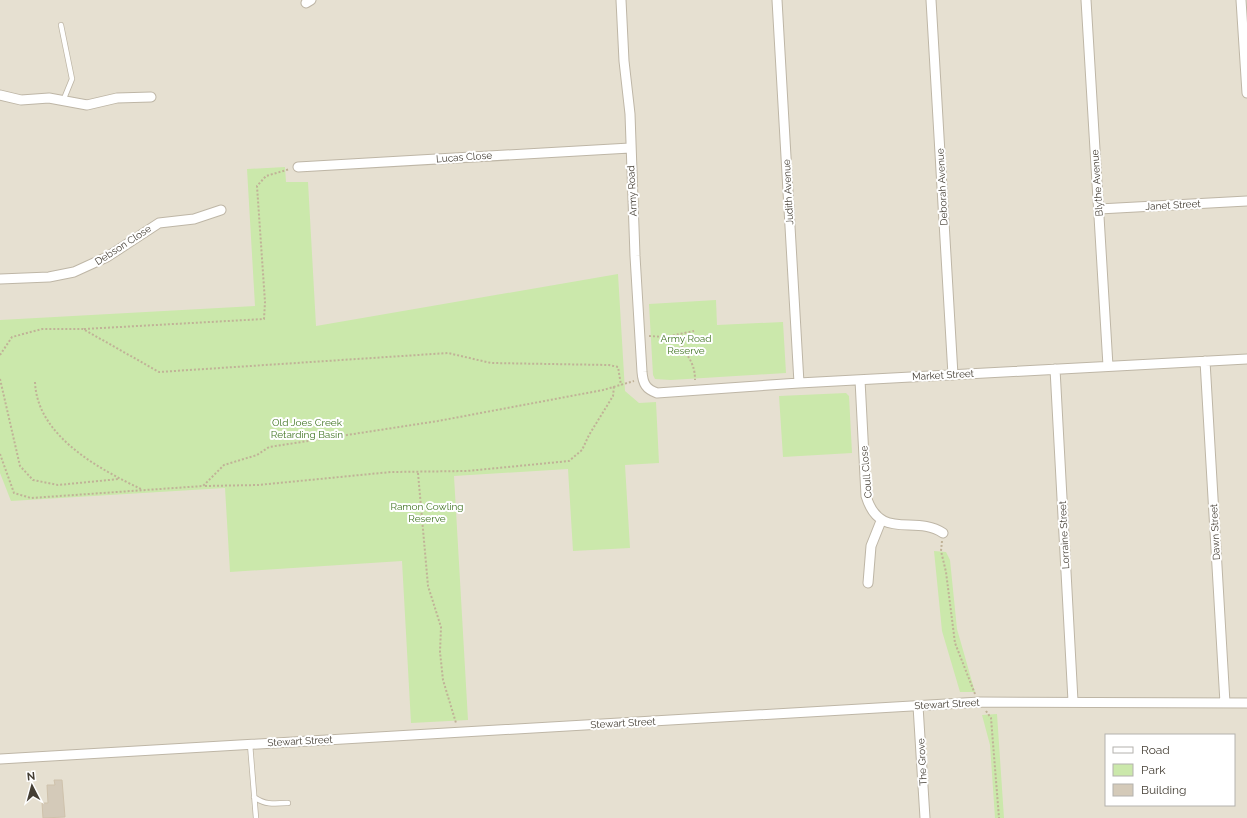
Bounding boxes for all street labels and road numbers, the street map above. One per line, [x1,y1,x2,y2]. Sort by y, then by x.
street label: Deborah Avenue [934,148,950,226]
street label: Blythe Avenue [1089,149,1105,217]
street label: Lucas Close [436,150,493,164]
street label: Judith Avenue [781,159,795,225]
street label: Army Road [625,165,639,217]
street label: Janet Street [1145,198,1202,212]
street label: Debson Close [93,223,153,267]
street label: Market Street [912,368,975,382]
street label: Coull Close [858,445,874,499]
street label: Lorraine Street [1057,500,1071,569]
street label: Dawn Street [1208,503,1222,561]
street label: Stewart Street [914,697,981,711]
street label: Stewart Street [590,716,657,730]
street label: Stewart Street [267,734,334,748]
street label: The Grove [915,738,929,786]

